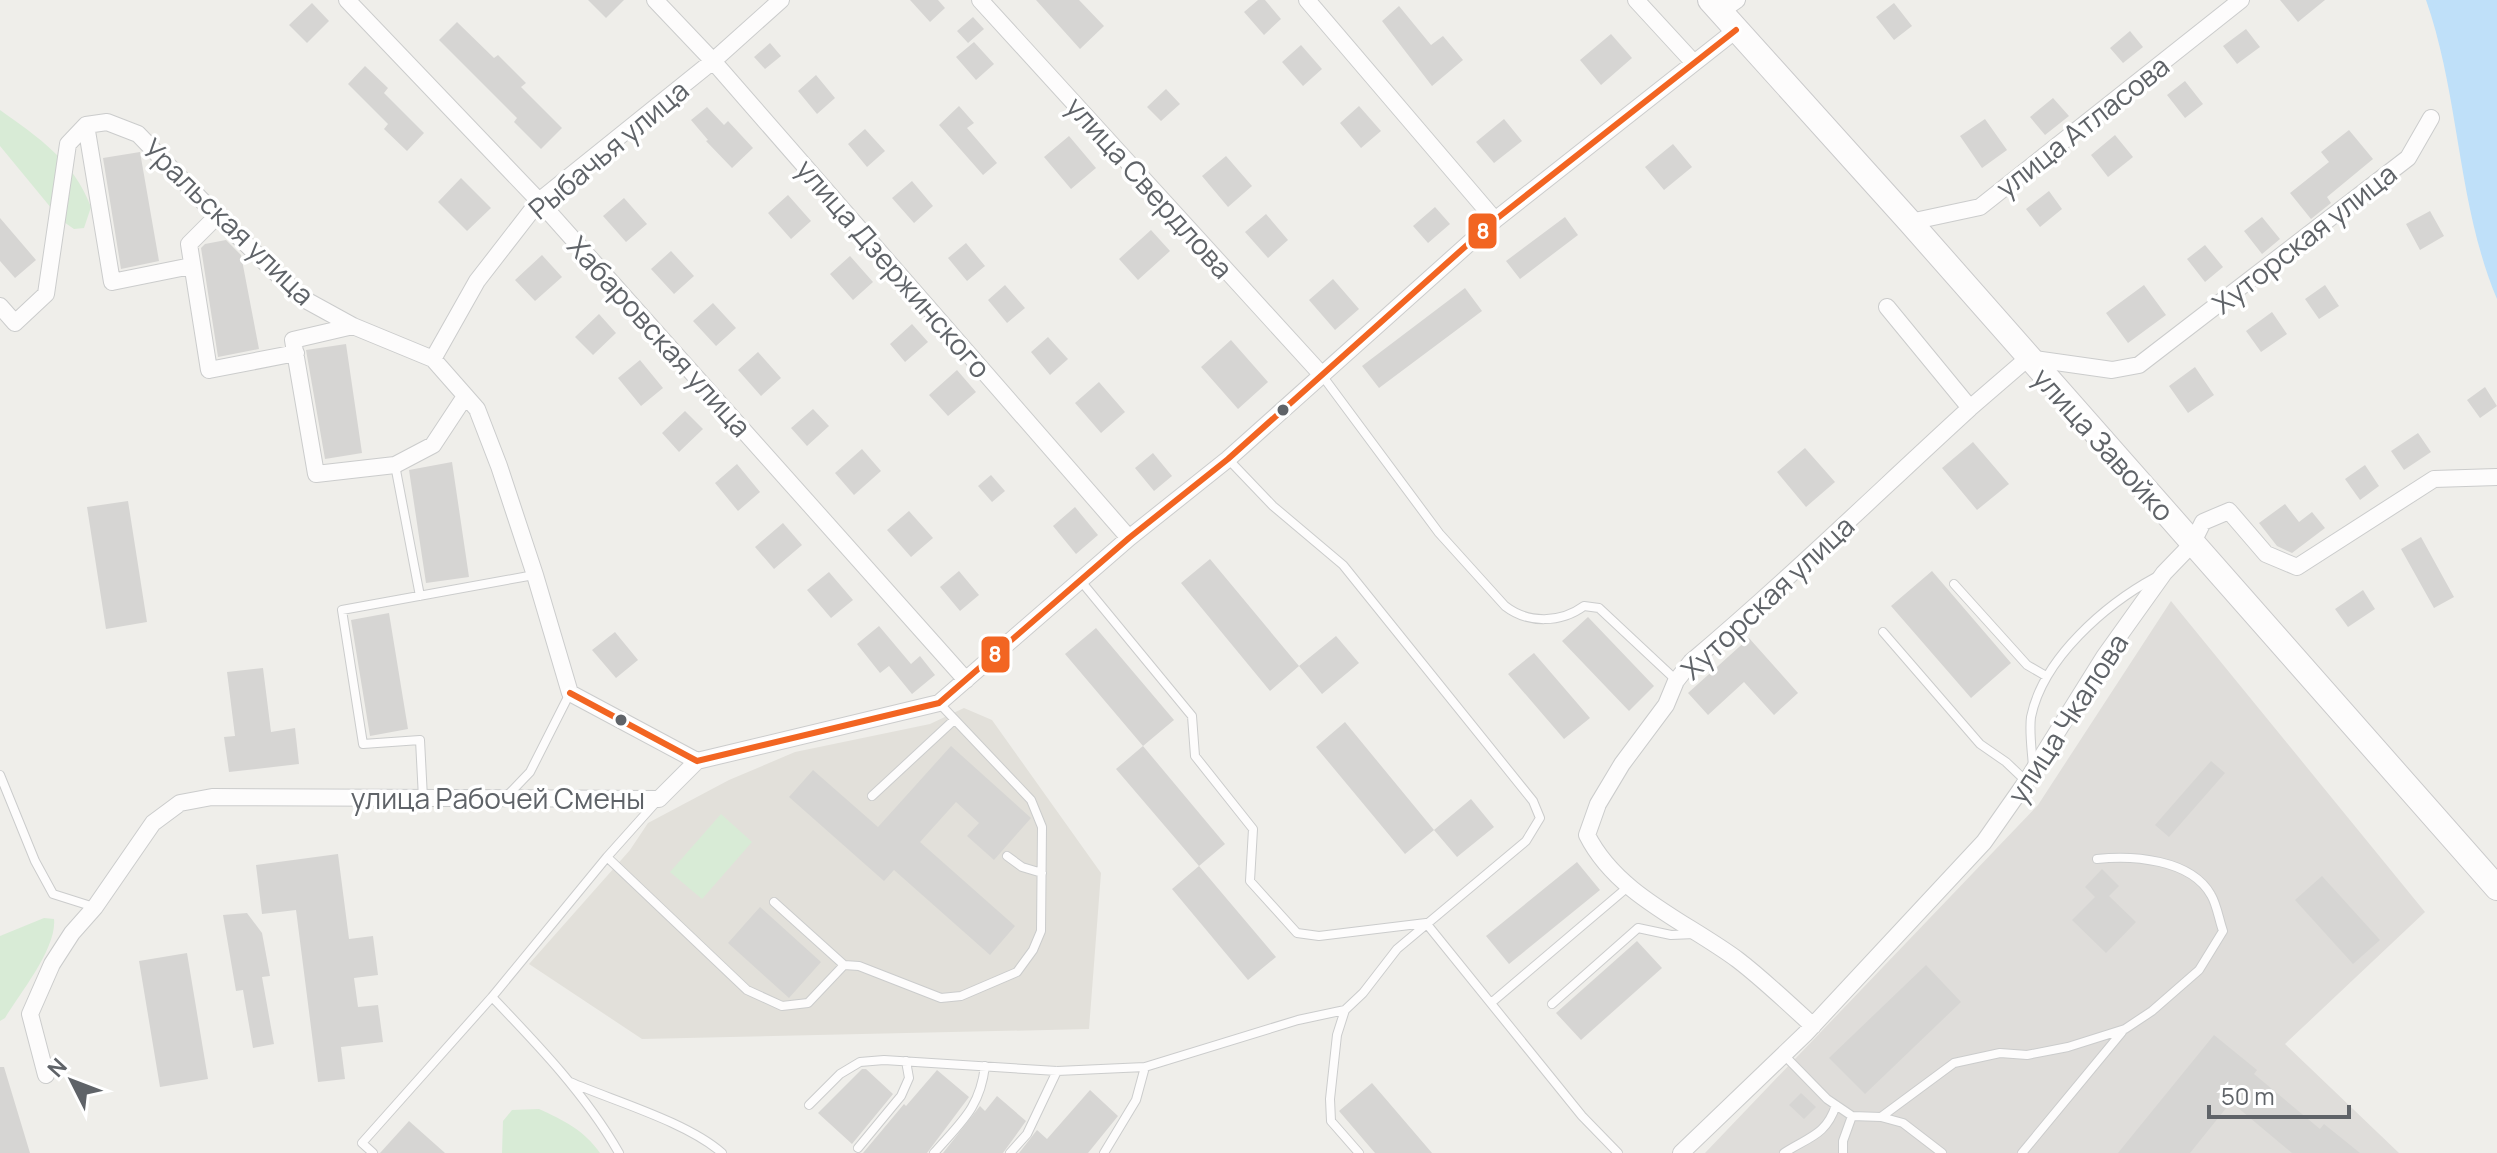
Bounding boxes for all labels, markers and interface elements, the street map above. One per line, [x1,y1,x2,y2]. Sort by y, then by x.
street label: улица Атласова [1987,46,2177,206]
street label: Рыбачья улица [520,71,696,227]
street label: улица Свердлова [1058,88,1242,286]
street label: Уральская улица [135,129,323,313]
street label: улица Дзержинского [788,150,1000,386]
street label: Хуторская улица [2204,154,2404,322]
line badge: 8 [1467,212,1498,250]
text: 8 [1476,216,1490,246]
street label: Хабаровская улица [560,228,760,444]
street label: улица Завойко [2025,359,2183,529]
unlabelled marker [1275,402,1291,418]
street label: Хуторская улица [1672,507,1862,687]
street label: улица Чкалова [1998,626,2136,810]
line badge: 8 [980,635,1011,674]
text: 8 [988,639,1002,669]
unlabelled marker [613,712,629,728]
street label: улица Рабочей Смены [351,779,645,817]
north arrow [32,1041,112,1121]
text: N [41,1052,74,1084]
scale bar [2209,1069,2349,1119]
text: 50 m [2221,1079,2275,1112]

